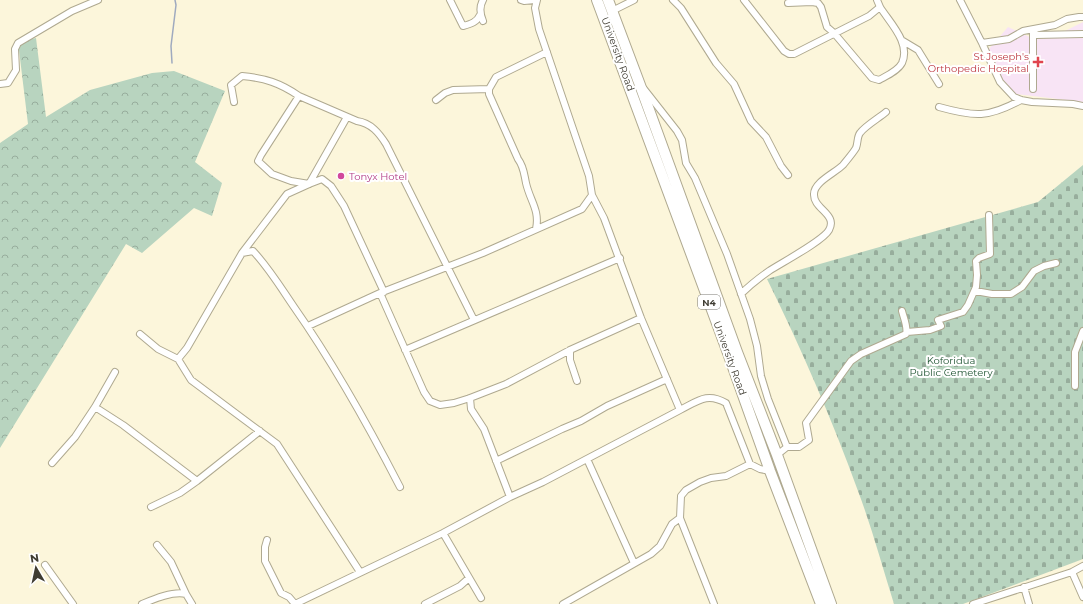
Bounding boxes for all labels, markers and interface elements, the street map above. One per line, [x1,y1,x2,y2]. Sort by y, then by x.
street label: University Road [599,15,637,93]
place label: St Joseph's Orthopedic Hospital [928,50,1029,75]
marker: St Joseph's Orthopedic Hospital [1032,56,1044,68]
place label: Tonyx Hotel [349,170,407,183]
marker: Tonyx Hotel [336,171,346,181]
road number: N4 [698,295,720,309]
street label: University Road [711,319,749,397]
park label: Koforidua Public Cemetery [909,354,993,379]
north arrow [16,548,56,588]
text: N [29,551,40,566]

